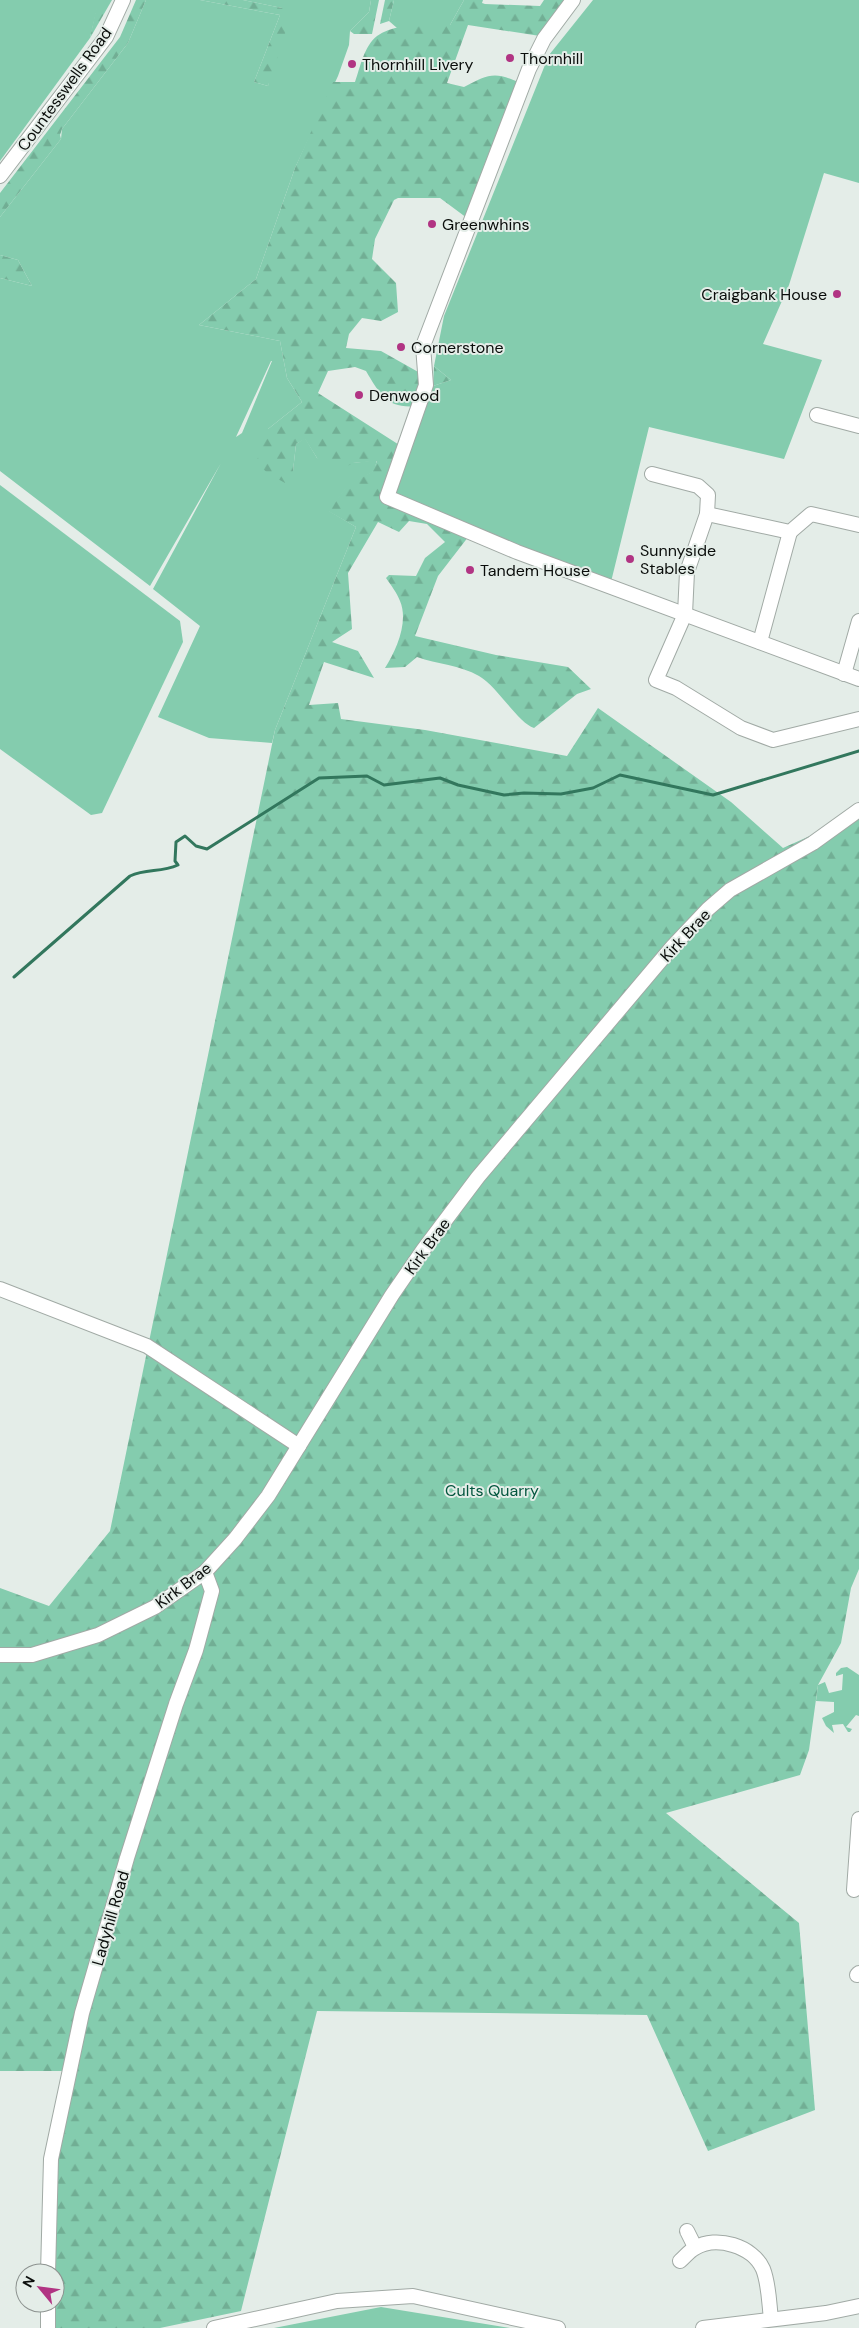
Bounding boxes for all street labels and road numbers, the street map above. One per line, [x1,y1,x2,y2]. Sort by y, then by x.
street label: Countesswells Road [12,23,116,155]
street label: Kirk Brae [656,904,715,966]
street label: Kirk Brae [400,1214,455,1279]
street label: Kirk Brae [151,1558,215,1613]
street label: Ladyhill Road [87,1868,134,1968]

